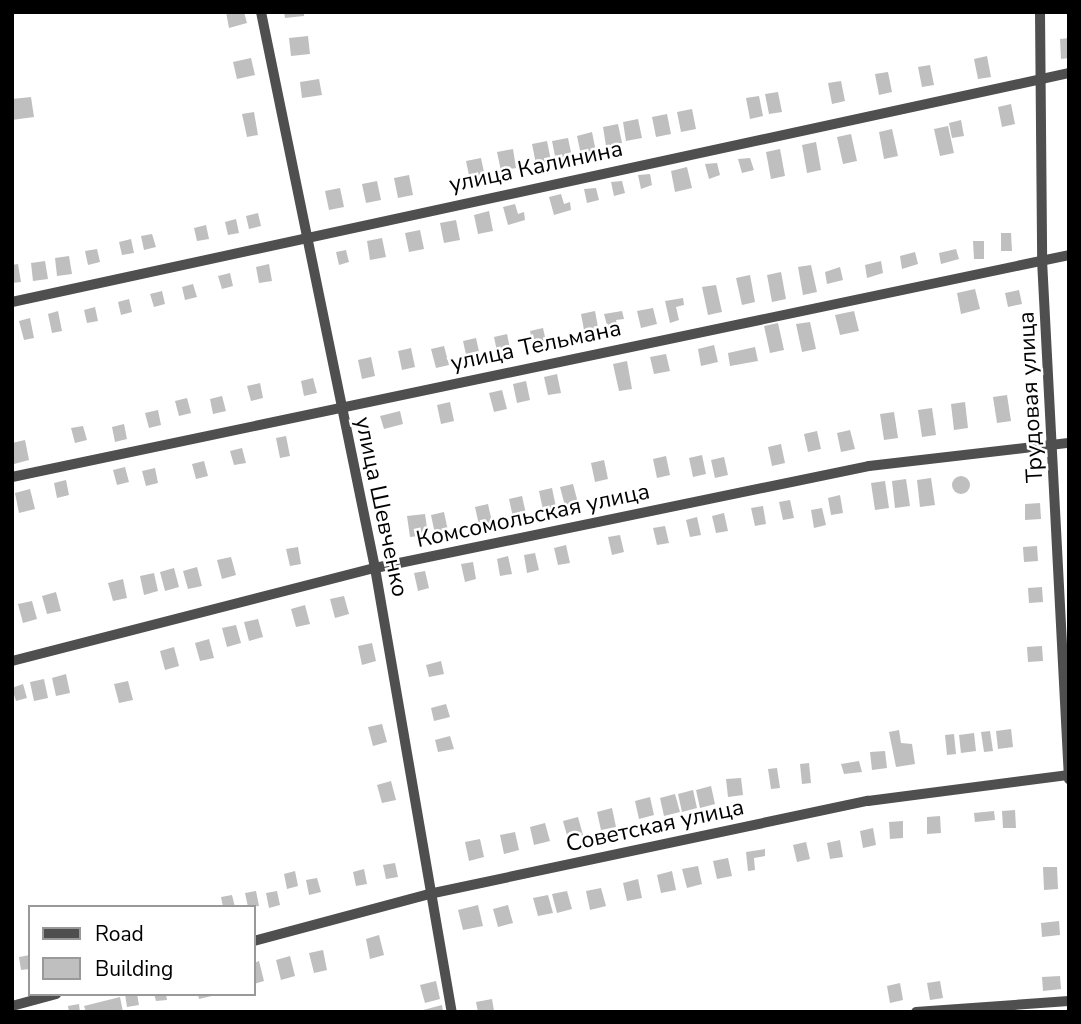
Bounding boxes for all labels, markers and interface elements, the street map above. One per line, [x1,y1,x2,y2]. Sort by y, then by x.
street label: улица Калинина [447,135,625,199]
street label: Трудовая улица [1013,311,1049,483]
street label: улица Тельмана [448,314,624,378]
street label: улица Шевченко [348,415,414,599]
street label: Комсомольская улица [414,478,652,554]
street label: Советская улица [563,794,747,858]
legend [28,905,256,996]
text: Road [95,920,144,948]
text: Building [95,955,173,983]

